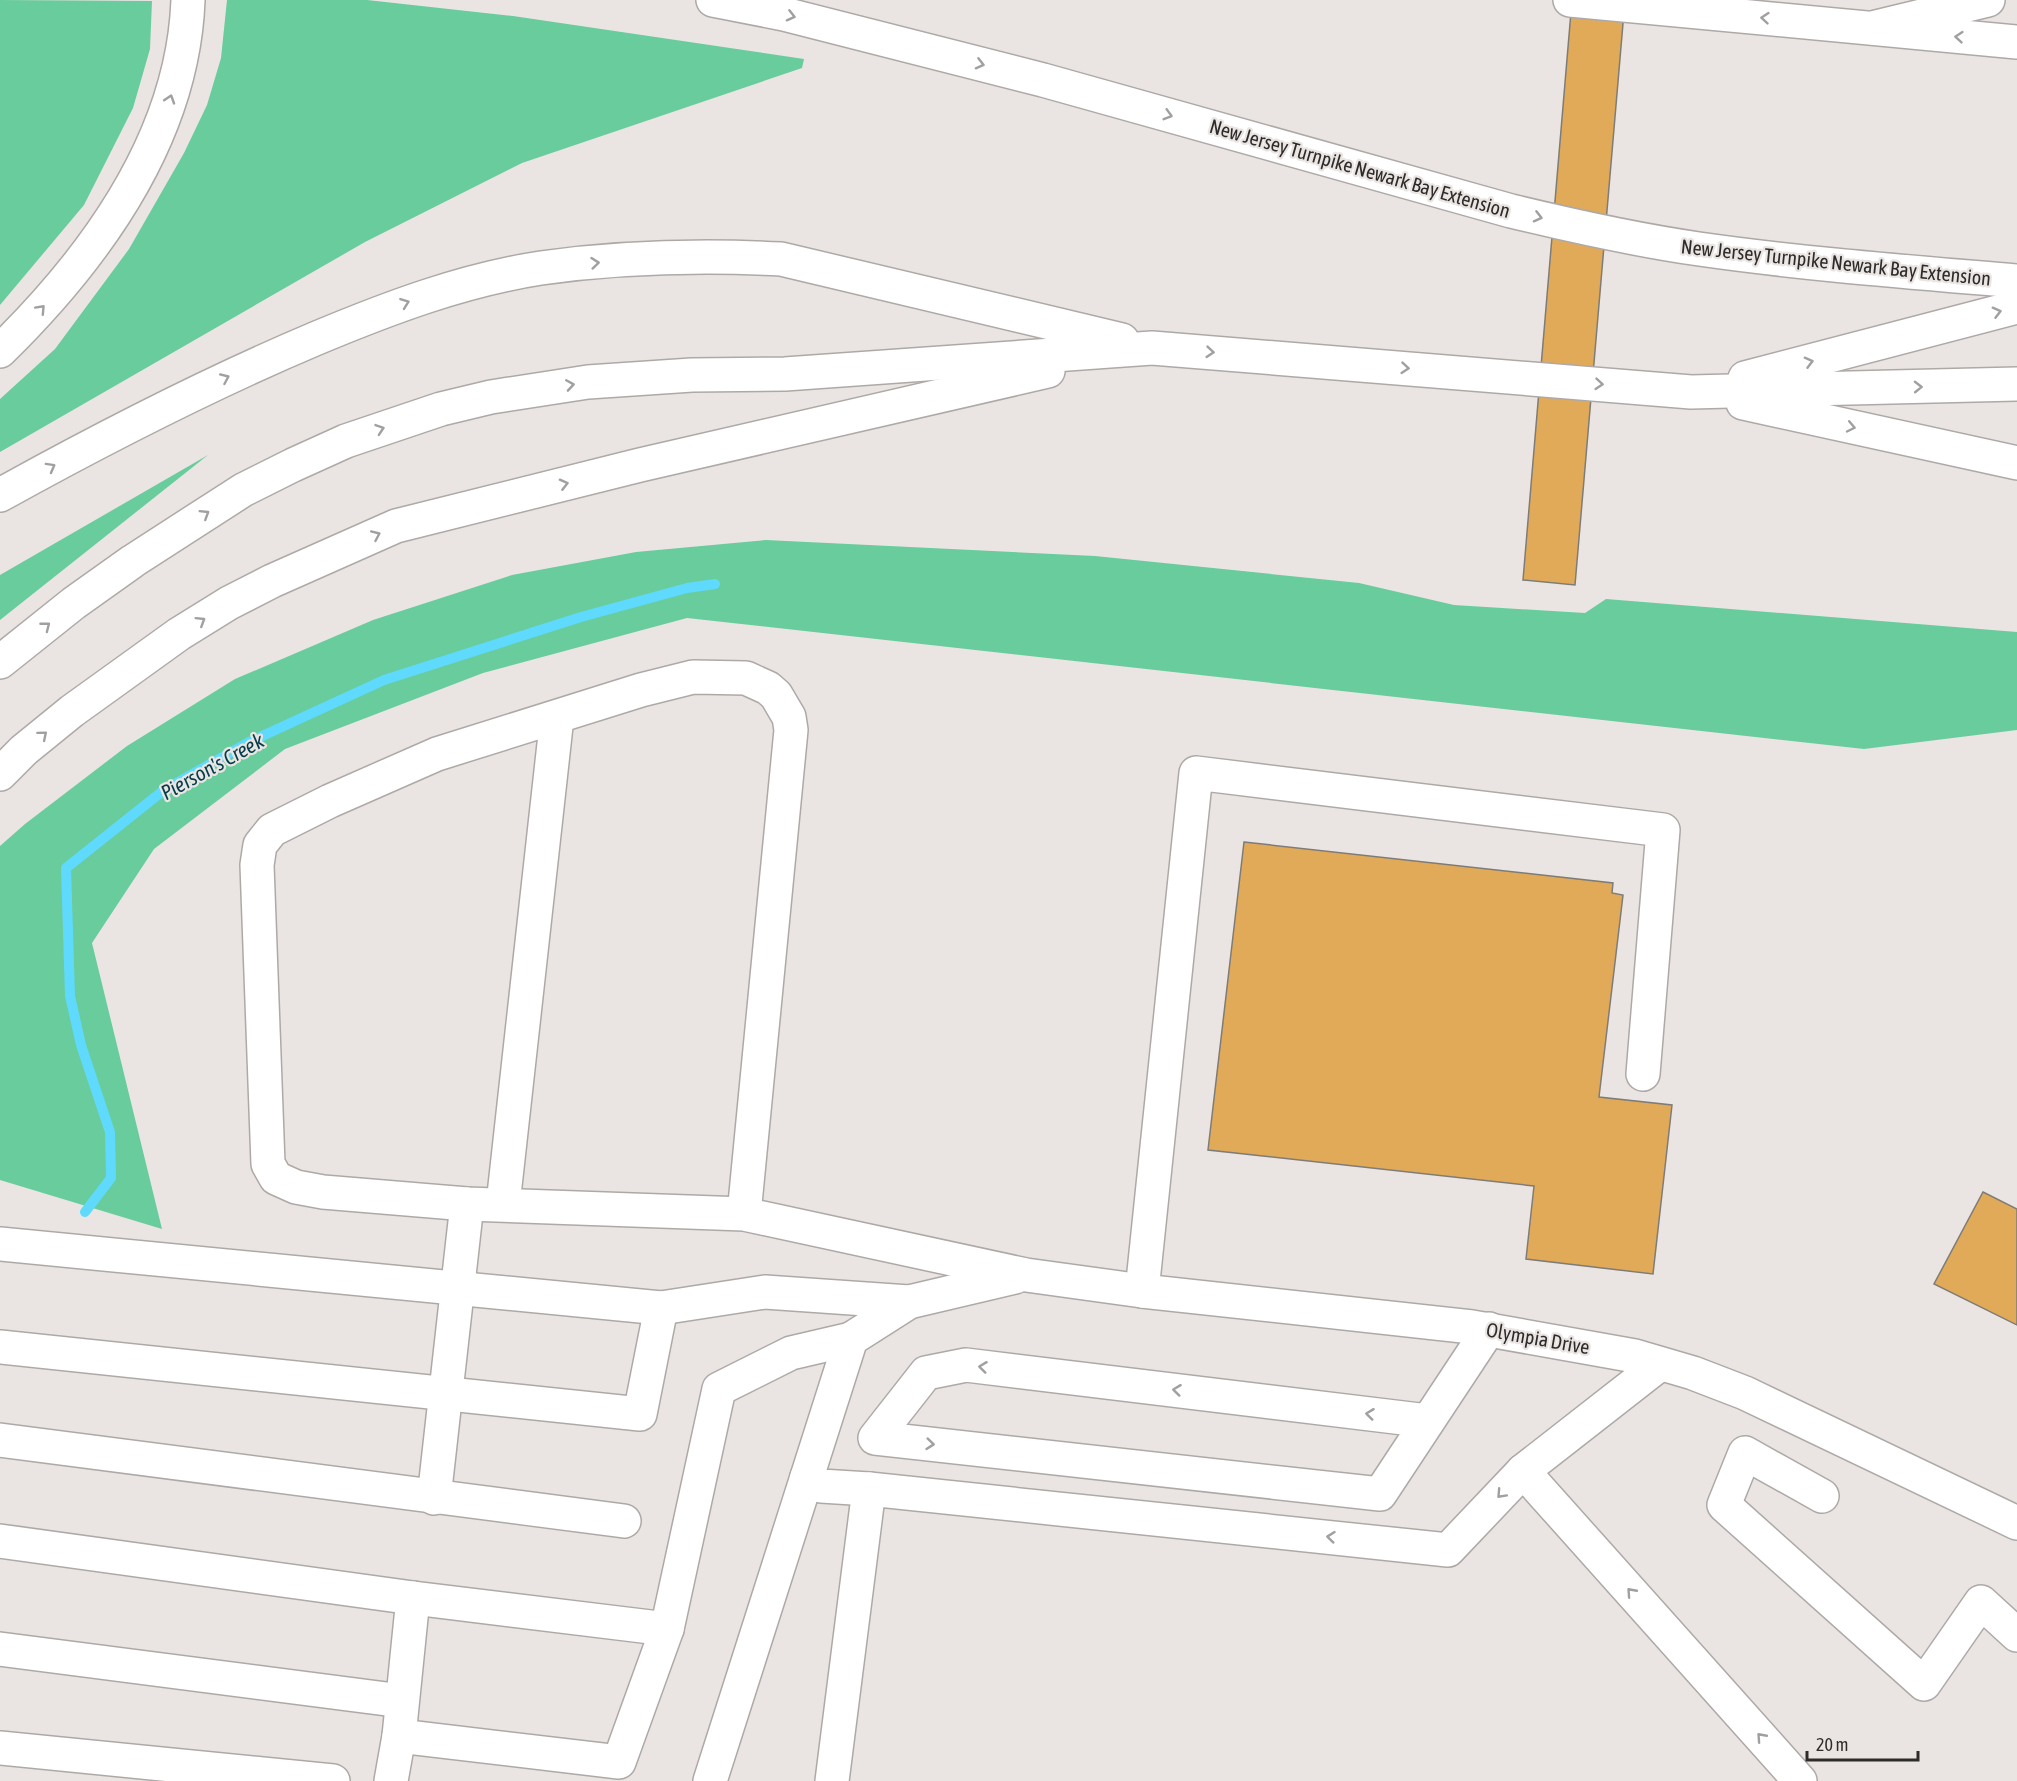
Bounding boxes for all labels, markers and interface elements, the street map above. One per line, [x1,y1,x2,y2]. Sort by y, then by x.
one-way arrow [786,9,796,22]
one-way arrow [1760,12,1769,25]
one-way arrow [1954,31,1963,44]
one-way arrow [974,57,985,69]
one-way arrow [163,94,175,105]
one-way arrow [1162,108,1173,120]
street label: New Jersey Turnpike Newark Bay Extension [1207,114,1513,222]
one-way arrow [1533,210,1543,223]
street label: New Jersey Turnpike Newark Bay Extension [1680,234,1992,290]
one-way arrow [590,257,599,270]
one-way arrow [399,298,410,311]
one-way arrow [34,305,45,316]
one-way arrow [1992,307,2002,320]
one-way arrow [1206,345,1215,358]
one-way arrow [1803,356,1813,369]
one-way arrow [1400,361,1409,374]
one-way arrow [218,374,229,386]
one-way arrow [1594,377,1603,390]
one-way arrow [565,380,574,392]
one-way arrow [1913,380,1922,393]
one-way arrow [1846,420,1856,433]
one-way arrow [374,423,385,436]
one-way arrow [45,463,55,474]
one-way arrow [559,479,569,492]
one-way arrow [199,510,209,522]
one-way arrow [369,530,380,542]
one-way arrow [195,616,205,628]
one-way arrow [39,622,50,633]
water label: Pierson's Creek [156,727,268,804]
one-way arrow [36,731,47,742]
street label: Olympia Drive [1485,1318,1591,1358]
one-way arrow [978,1361,988,1374]
one-way arrow [1172,1385,1181,1397]
one-way arrow [1366,1408,1375,1421]
one-way arrow [925,1437,934,1450]
one-way arrow [1497,1487,1508,1498]
one-way arrow [1326,1532,1335,1544]
one-way arrow [1627,1588,1638,1599]
scale bar [1807,1724,1918,1762]
one-way arrow [1757,1734,1768,1744]
text: 20 m [1816,1734,1848,1755]

